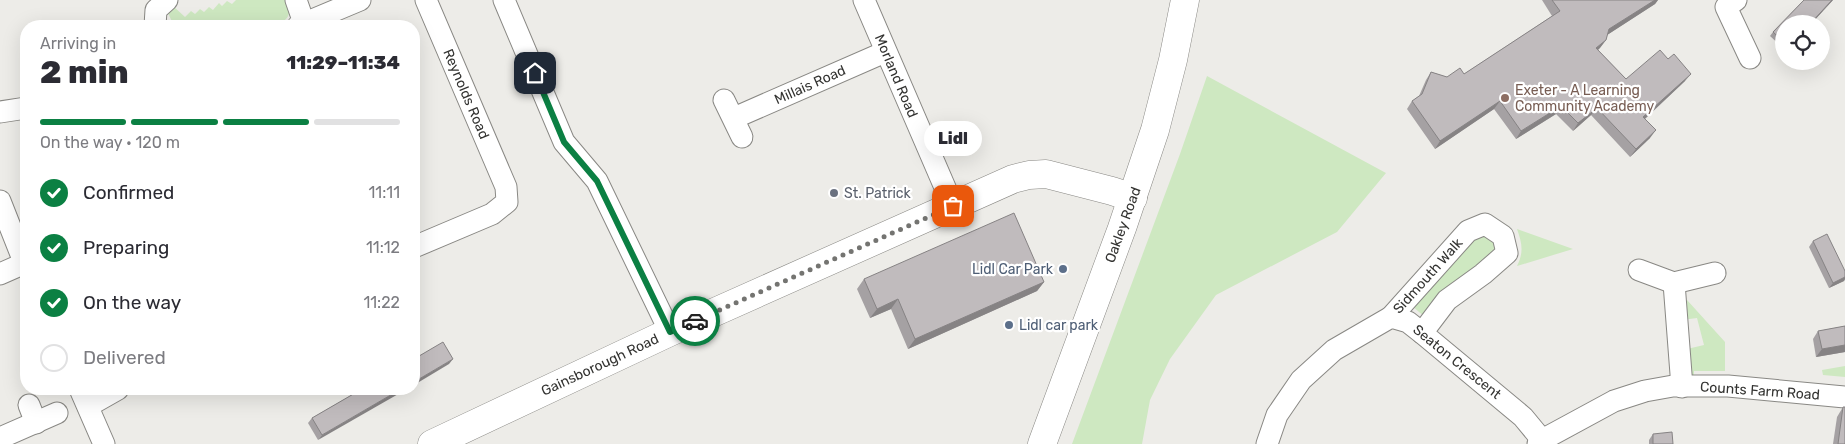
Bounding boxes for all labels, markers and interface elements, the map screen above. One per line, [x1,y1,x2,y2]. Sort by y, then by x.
map controls [1775,15,1830,70]
button: locate [1775,15,1830,70]
street label: Morland Road [871,32,921,120]
text: Arriving in [40,34,116,53]
street label: Reynolds Road [439,46,493,142]
text: 11:29–11:34 [286,51,400,74]
pin [514,52,556,94]
text: 2 min [40,53,129,91]
icon: home [521,59,549,87]
street label: Millais Road [772,62,848,108]
place label: Exeter - A Learning Community Academy [1515,82,1655,115]
marker: Exeter - A Learning Community Academy [1499,92,1511,104]
callout: Lidl [924,121,982,156]
text: Lidl [938,129,968,148]
text: On the way · 120 m [40,133,180,152]
icon: check [40,179,68,207]
text: Confirmed [83,181,174,204]
text: 11:11 [369,183,400,202]
place label: St. Patrick [844,185,912,202]
pin [932,185,974,227]
street label: Oakley Road [1101,185,1145,265]
marker: St. Patrick [828,187,840,199]
icon: bag [939,192,967,220]
icon: check [40,234,68,262]
street label: Sidmouth Walk [1390,234,1467,317]
text: Preparing [83,236,169,259]
text: 11:12 [366,238,400,257]
place label: Lidl Car Park [972,261,1054,278]
marker: Lidl Car Park [1057,263,1069,275]
icon: check [40,289,68,317]
text: On the way [83,291,181,314]
text: 11:22 [363,293,400,312]
courier [670,296,720,346]
icon: car [681,307,709,335]
place label: Lidl car park [1019,317,1099,334]
marker: Lidl car park [1003,319,1015,331]
street label: Seaton Crescent [1409,321,1505,403]
street label: Gainsborough Road [539,330,661,400]
text: Delivered [83,346,166,369]
street label: Counts Farm Road [1700,378,1820,404]

